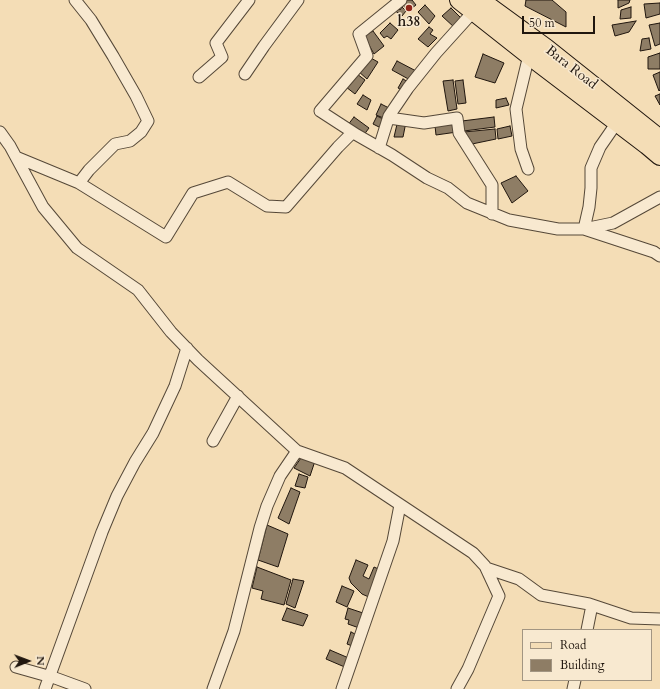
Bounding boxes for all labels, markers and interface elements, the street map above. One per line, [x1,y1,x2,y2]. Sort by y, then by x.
marker: h38 [404,3,414,13]
scale bar [524,8,597,34]
place label: h38 [397,15,421,31]
text: 50 m [529,15,555,31]
street label: Bara Road [542,43,600,93]
legend [522,629,652,681]
text: Road [560,637,586,653]
north arrow [8,641,48,681]
text: N [33,656,48,666]
text: Building [560,657,604,673]

